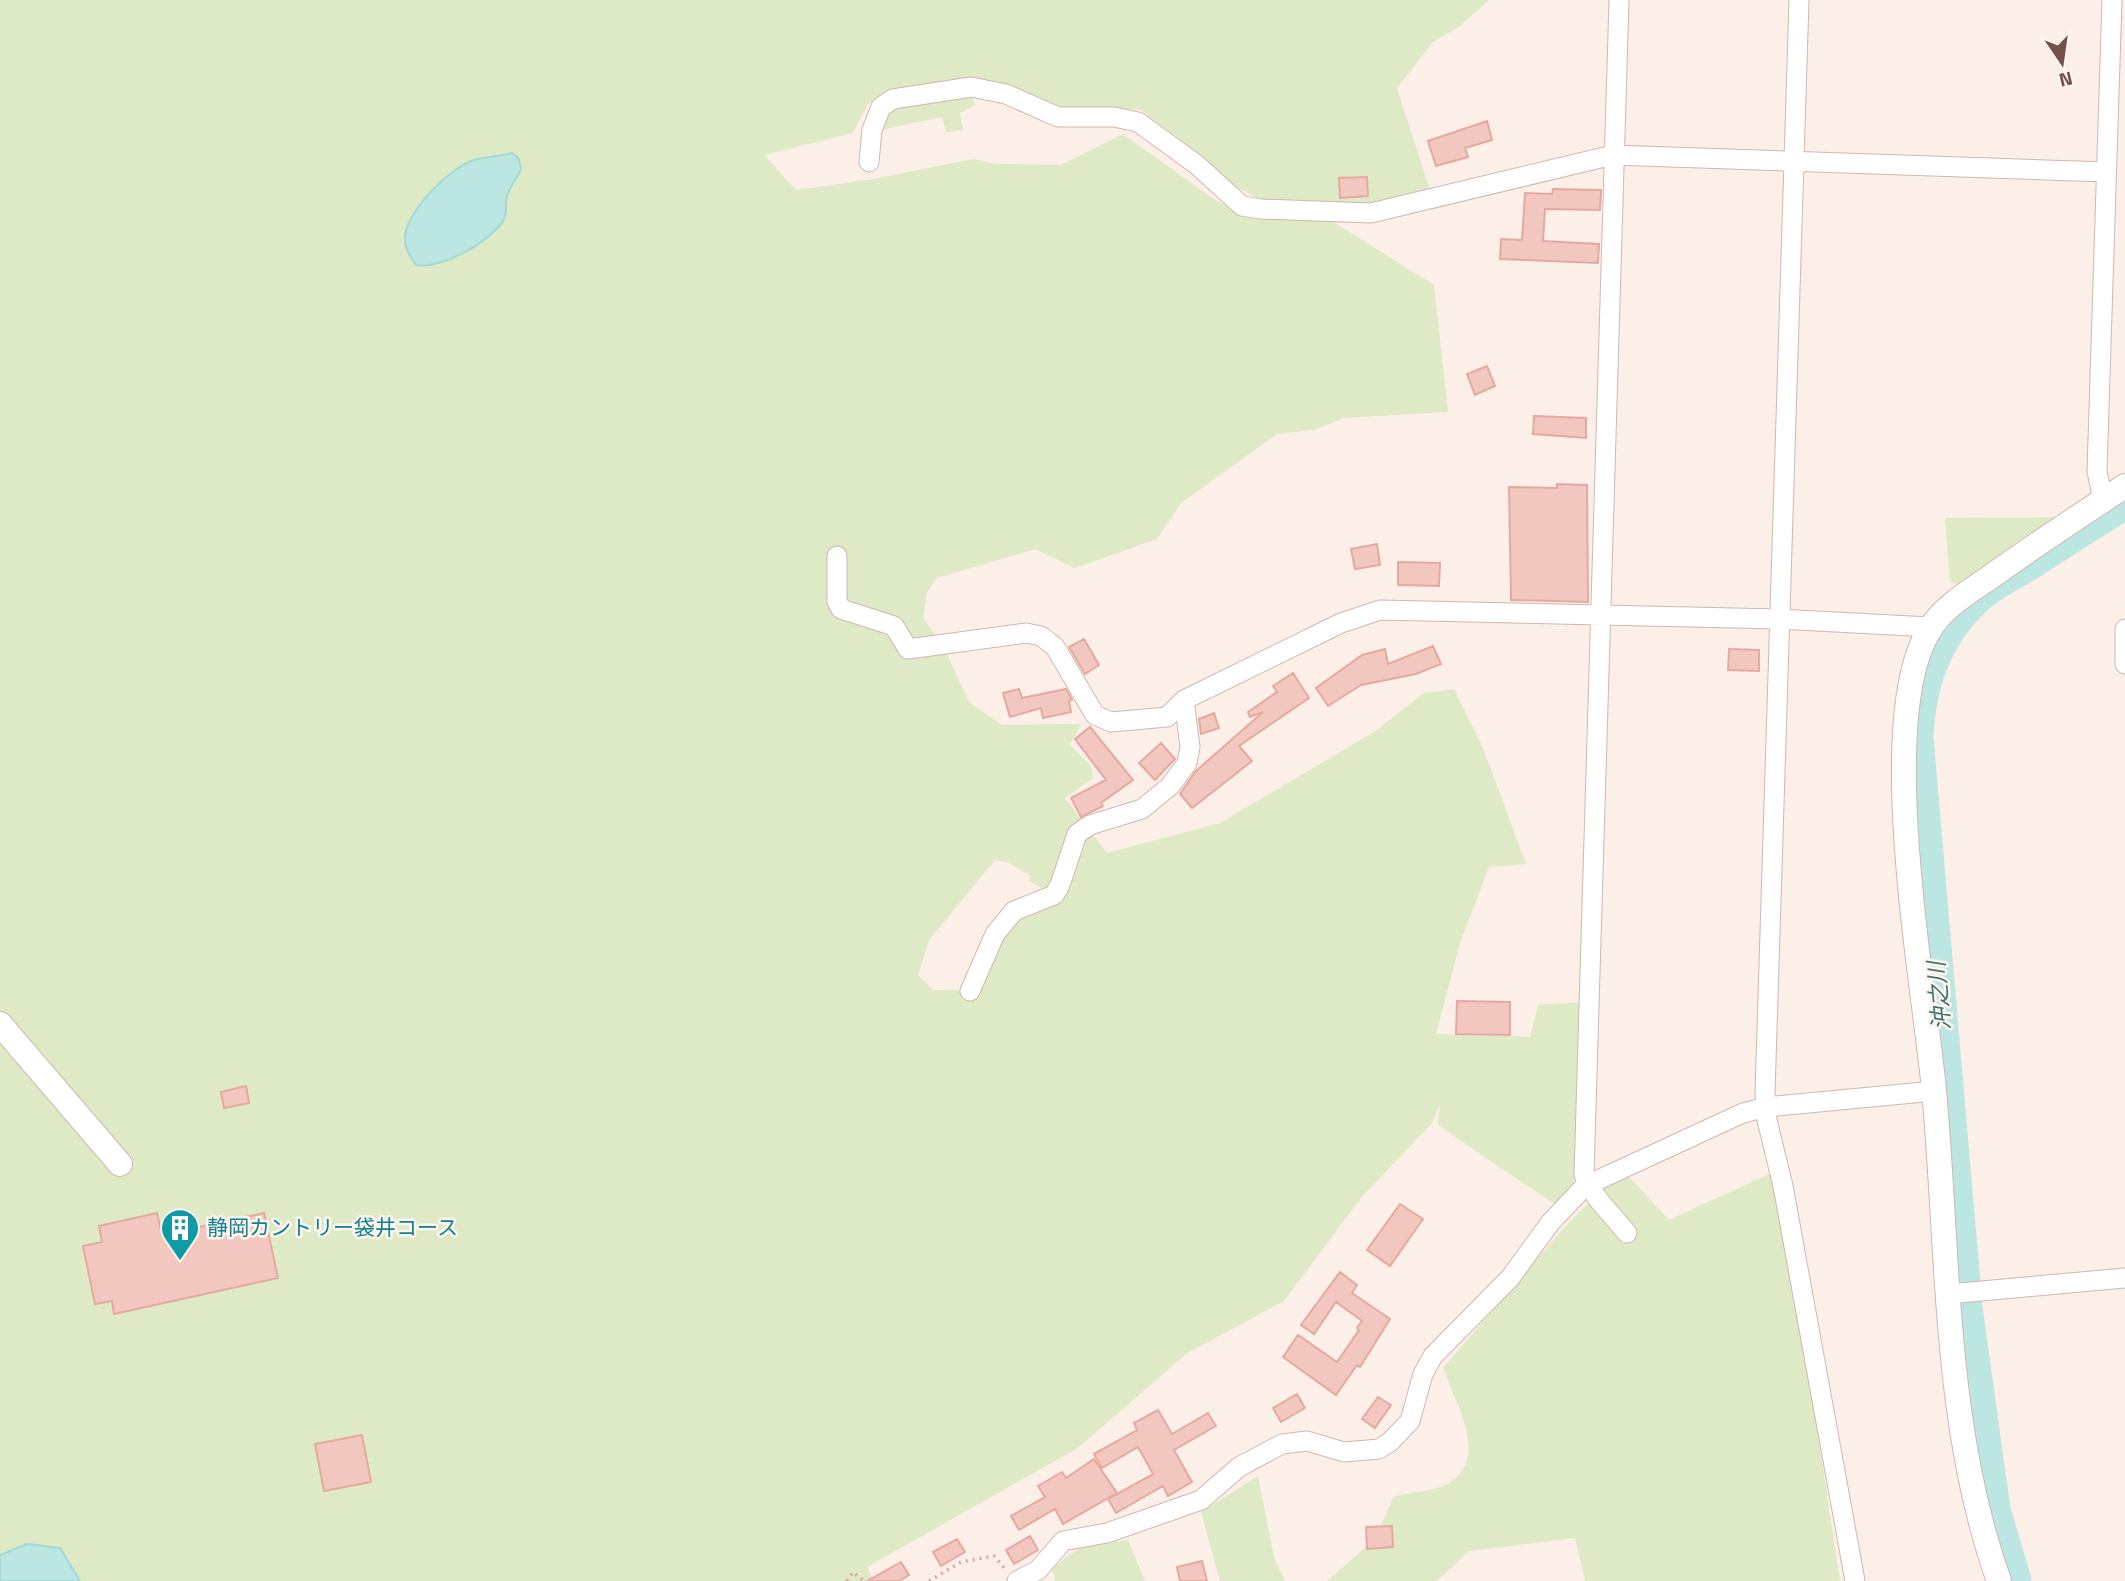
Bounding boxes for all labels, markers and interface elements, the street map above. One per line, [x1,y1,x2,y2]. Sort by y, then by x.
north arrow [2027,28,2097,98]
text: N [2056,64,2076,96]
water label: 沖之川 [1918,957,1959,1032]
building icon: 静岡カントリー袋井コース [159,1207,201,1262]
place label: 静岡カントリー袋井コース [207,1211,458,1243]

